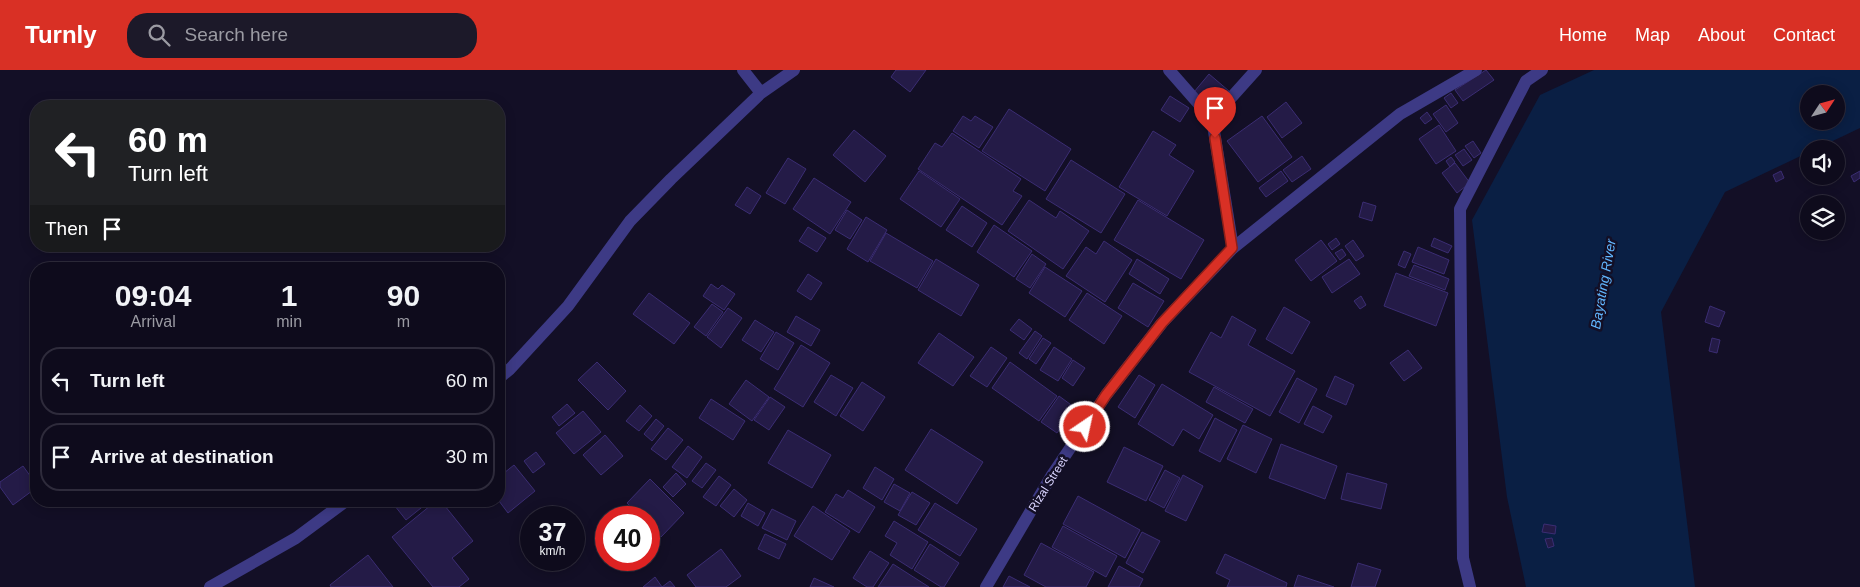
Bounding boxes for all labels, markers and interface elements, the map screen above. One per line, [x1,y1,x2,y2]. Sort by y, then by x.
search box [127,13,477,58]
text: Turnly [25,21,97,48]
icon: search [145,21,173,49]
text: Search here [185,24,288,45]
text: Home [1559,25,1607,45]
text: Map [1635,25,1670,45]
text: About [1698,25,1745,45]
text: Contact [1773,25,1835,45]
north arrow [1800,85,1845,130]
map controls [1800,85,1845,240]
pin [1194,87,1236,138]
icon: arrive [1201,94,1229,122]
icon: left [45,120,110,185]
text: 60 m [128,120,208,159]
button: sound [1800,140,1845,185]
text: Turn left [128,161,208,186]
button: layers [1800,195,1845,240]
icon: arrive [98,215,126,243]
text: Then [45,218,88,239]
water label: Bayating River [1587,236,1619,330]
text: 09:04 [115,279,192,312]
text: 1 [281,279,298,312]
text: 90 [387,279,420,312]
text: Arrival [130,313,176,330]
text: min [276,313,302,330]
text: m [397,313,410,330]
icon: left [47,367,75,395]
text: Turn left [90,370,165,391]
text: 60 m [446,370,488,391]
position arrow [1058,400,1110,452]
icon: arrive [47,443,75,471]
text: Arrive at destination [90,446,274,467]
text: 30 m [446,446,488,467]
street label: Rizal Street [1026,453,1071,514]
speed limit sign: 40 [595,506,660,571]
text: 37 [539,518,566,546]
text: km/h [539,544,566,558]

